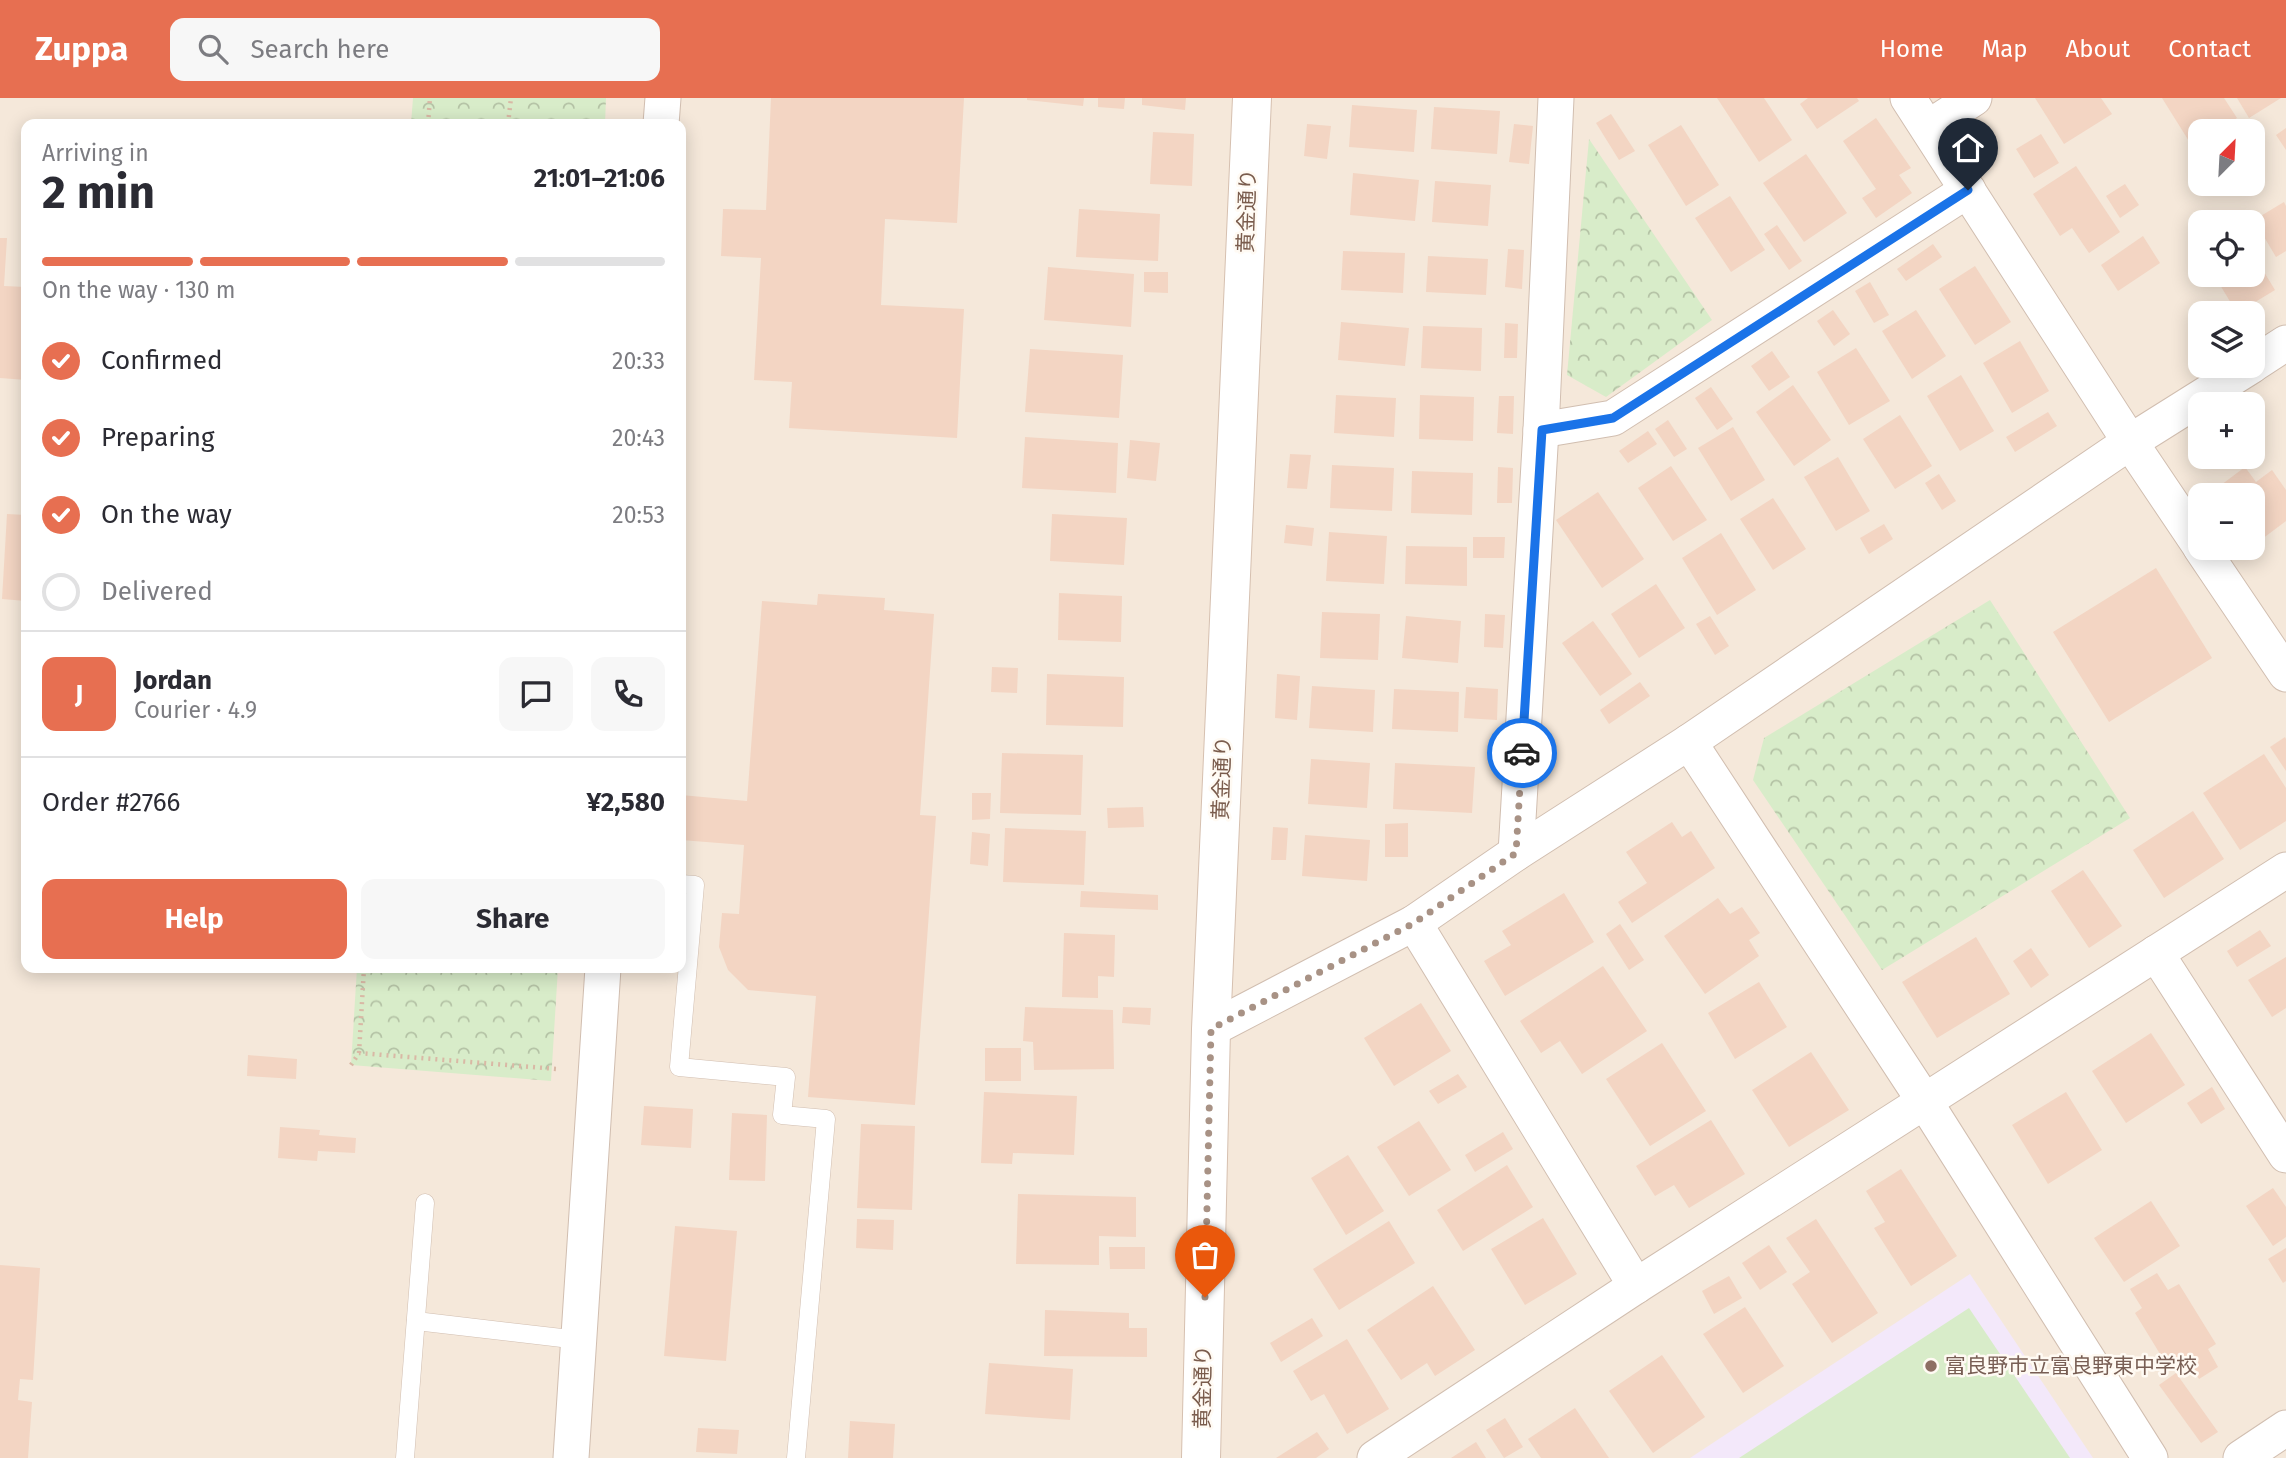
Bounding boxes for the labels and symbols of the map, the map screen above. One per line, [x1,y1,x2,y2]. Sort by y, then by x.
pin [1938,118,1998,190]
north arrow [2188,119,2264,196]
street label: 黄金通り [1233,169,1261,253]
courier [1487,718,1557,788]
street label: 黄金通り [1208,736,1236,820]
pin [1175,1225,1235,1297]
street label: 黄金通り [1189,1345,1217,1429]
place label: 富良野市立富良野東中学校 [1945,1353,2197,1379]
marker: 富良野市立富良野東中学校 [1923,1358,1939,1374]

